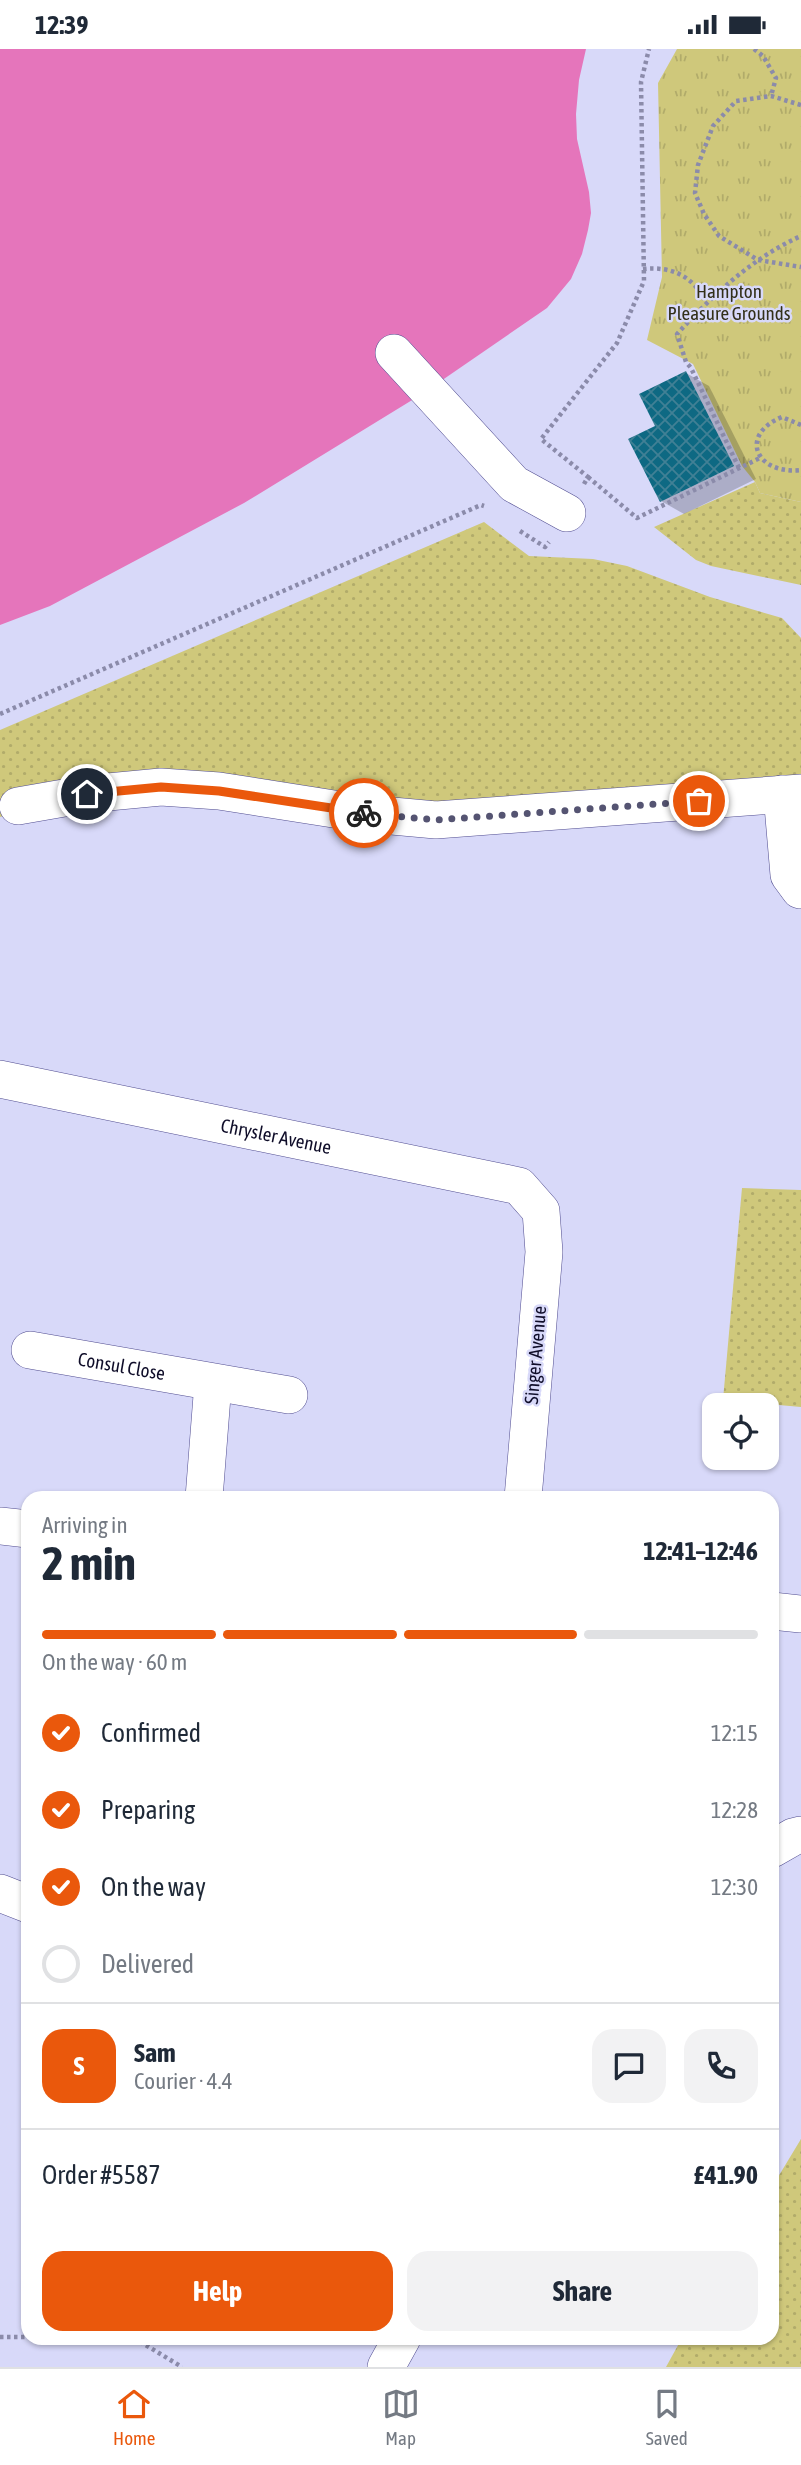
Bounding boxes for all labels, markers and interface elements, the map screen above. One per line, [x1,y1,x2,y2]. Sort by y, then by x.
text: 12:39 [35,10,89,40]
park label: Hampton Pleasure Grounds [667,280,791,324]
pin [57,764,117,824]
pin [669,771,729,831]
icon: home [68,775,106,813]
courier [329,778,399,848]
icon: bag [680,782,718,820]
icon: bike [345,794,383,832]
street label: Chrysler Avenue [219,1114,333,1158]
street label: Singer Avenue [520,1305,550,1405]
street label: Consul Close [76,1348,167,1384]
map controls [702,1393,779,1470]
button: locate [702,1393,779,1470]
text: Arriving in [42,1512,128,1538]
text: 12:41–12:46 [643,1536,758,1566]
text: 2 min [42,1537,136,1590]
text: On the way · 60 m [42,1649,187,1675]
icon: check [42,1714,80,1752]
text: Confirmed [101,1718,201,1748]
text: 12:15 [711,1720,758,1746]
icon: check [42,1791,80,1829]
text: Preparing [101,1795,195,1825]
text: 12:28 [711,1797,758,1823]
icon: check [42,1868,80,1906]
text: On the way [101,1872,206,1902]
text: 12:30 [711,1874,758,1900]
text: Delivered [101,1949,194,1979]
button: chat [592,2029,666,2103]
button: phone [684,2029,758,2103]
text: Sam [134,2038,176,2068]
text: S [74,2051,84,2081]
text: Courier · 4.4 [134,2068,233,2094]
text: Order #5587 [42,2160,161,2190]
text: £41.90 [694,2160,758,2190]
button: Help [42,2251,393,2331]
button: Share [407,2251,758,2331]
tab: Home [113,2385,155,2449]
tab: Map [382,2385,420,2449]
tab: Saved [646,2385,688,2449]

